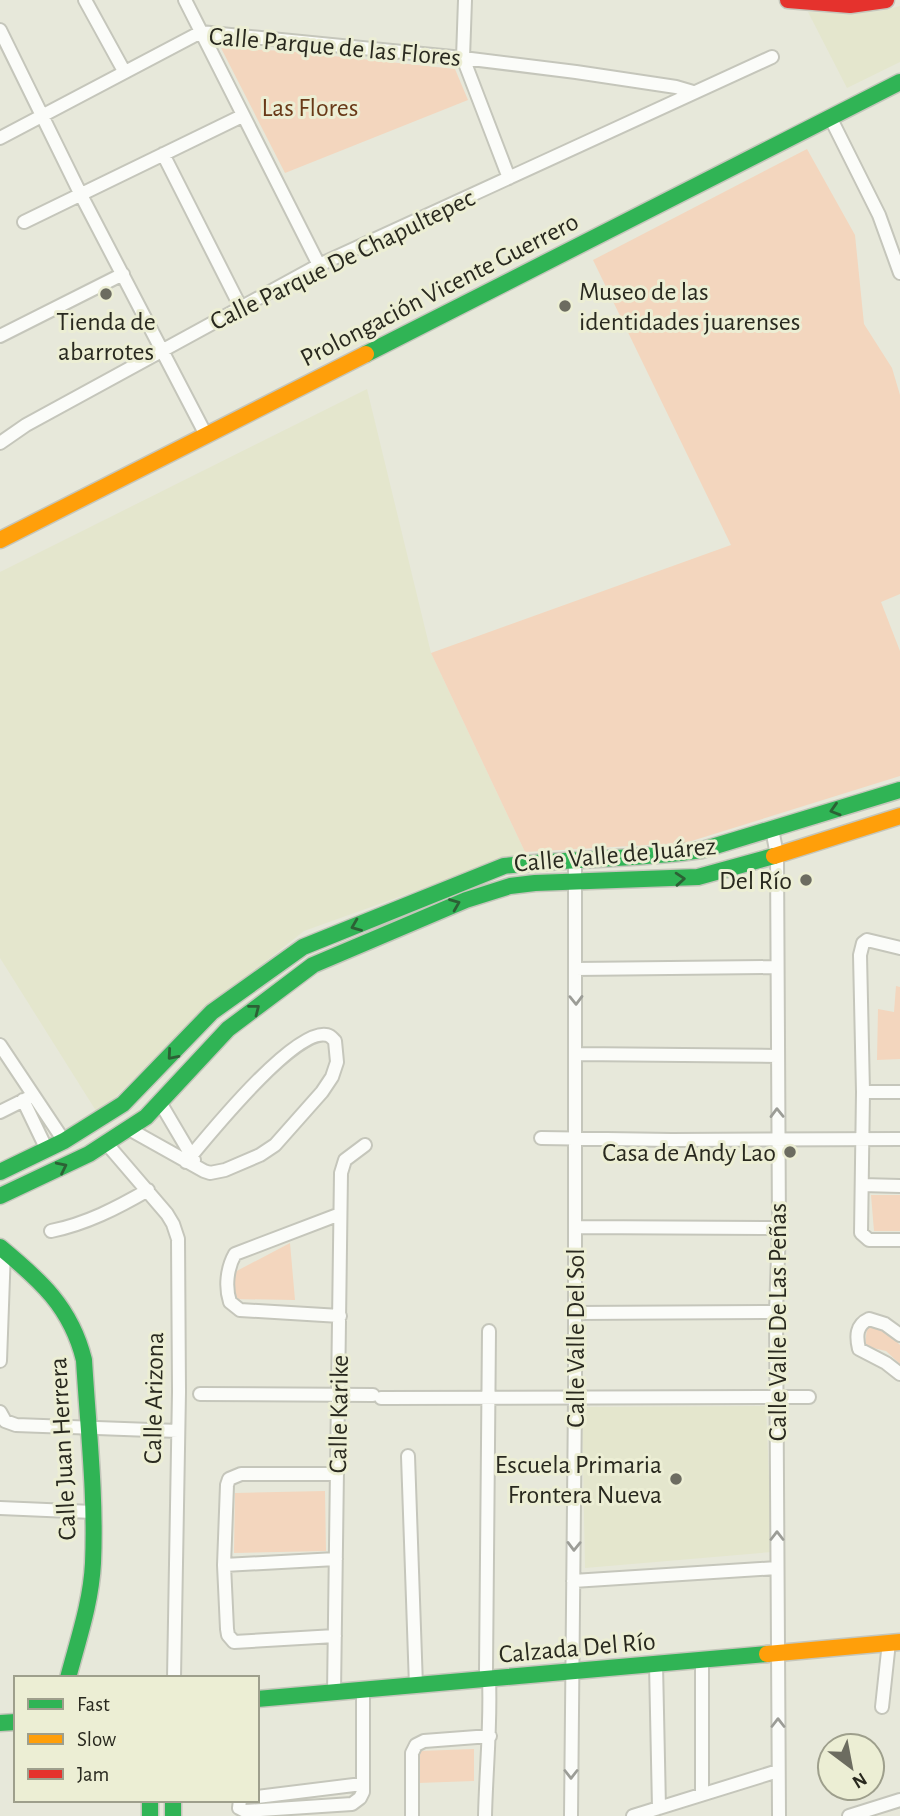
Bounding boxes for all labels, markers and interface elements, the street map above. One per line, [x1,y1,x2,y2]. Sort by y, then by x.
street label: Calle Parque de las Flores [208,23,462,71]
park label: Las Flores [262,95,358,121]
street label: Calle Parque De Chapultepec [206,185,479,335]
street label: Prolongación Vicente Guerrero [296,208,583,371]
place label: Museo de las identidades juarenses [579,279,800,335]
marker: Tienda de abarrotes [98,286,114,302]
marker: Museo de las identidades juarenses [557,298,573,314]
place label: Tienda de abarrotes [56,309,156,365]
one-way arrow [829,802,842,816]
street label: Calle Valle de Juárez [513,833,717,877]
place label: Del Río [719,868,792,894]
one-way arrow [674,872,685,887]
marker: Del Río [798,872,814,888]
one-way arrow [449,899,461,913]
one-way arrow [351,917,363,931]
one-way arrow [568,995,584,1006]
one-way arrow [247,1004,260,1017]
one-way arrow [168,1046,180,1059]
one-way arrow [769,1107,785,1117]
place label: Casa de Andy Lao [602,1140,776,1166]
marker: Casa de Andy Lao [782,1144,798,1160]
one-way arrow [55,1161,67,1175]
street label: Calle Valle De Las Peñas [765,1203,791,1441]
street label: Calle Valle Del Sol [563,1248,589,1428]
street label: Calle Arizona [140,1332,168,1464]
street label: Calle Karike [325,1355,353,1473]
street label: Calle Juan Herrera [45,1357,81,1541]
place label: Escuela Primaria Frontera Nueva [495,1452,662,1508]
marker: Escuela Primaria Frontera Nueva [668,1471,684,1487]
one-way arrow [769,1530,785,1541]
one-way arrow [566,1541,582,1552]
street label: Calzada Del Río [498,1628,657,1668]
legend [14,1676,259,1802]
text: Fast [77,1694,110,1715]
one-way arrow [770,1718,786,1728]
text: Slow [77,1729,116,1750]
north arrow [816,1732,886,1802]
text: Jam [77,1764,109,1785]
one-way arrow [563,1769,579,1779]
text: N [849,1769,870,1792]

